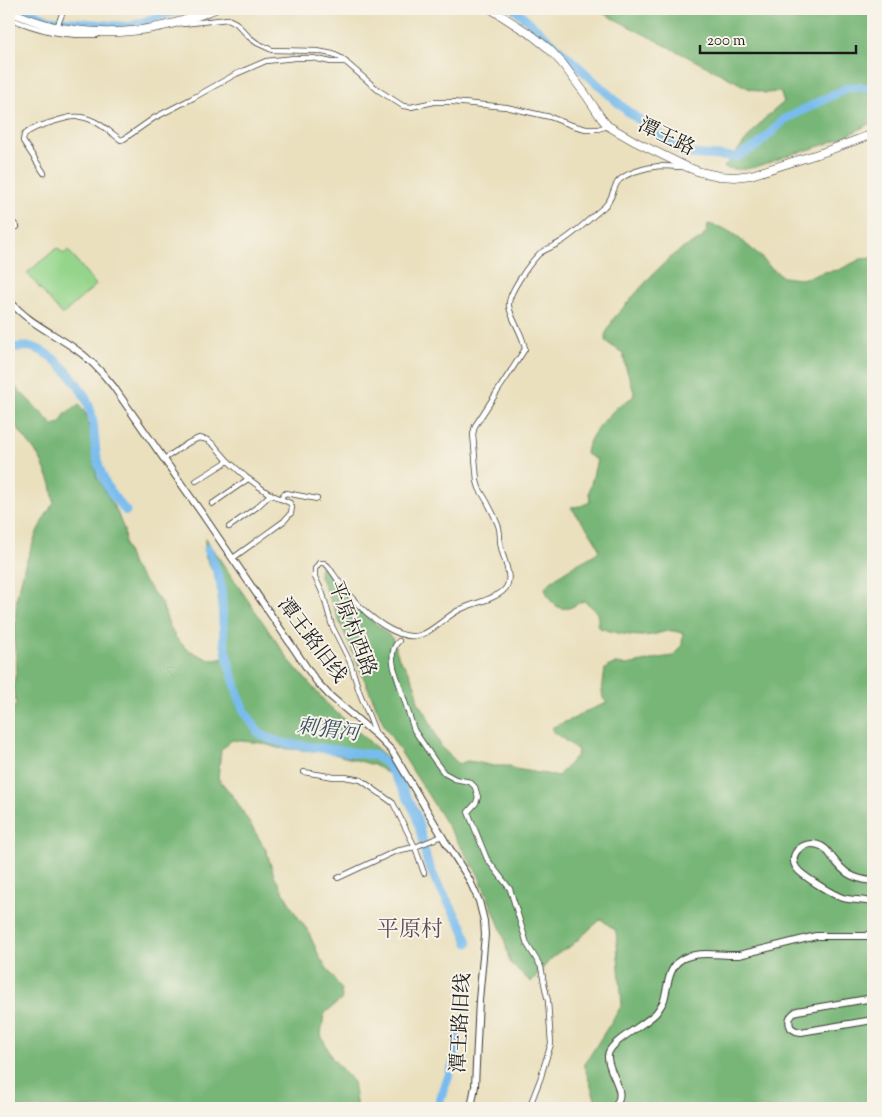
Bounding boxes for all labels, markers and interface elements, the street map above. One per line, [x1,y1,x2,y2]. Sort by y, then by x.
scale bar [700,22,856,54]
text: 200 m [707,31,746,52]
street label: 潭王路 [633,112,699,164]
street label: 平原村西路 [320,577,382,681]
street label: 潭王路旧线 [269,592,353,690]
water label: 刺猬河 [295,712,365,750]
district label: 平原村 [377,915,443,947]
street label: 潭王路旧线 [445,972,479,1074]

